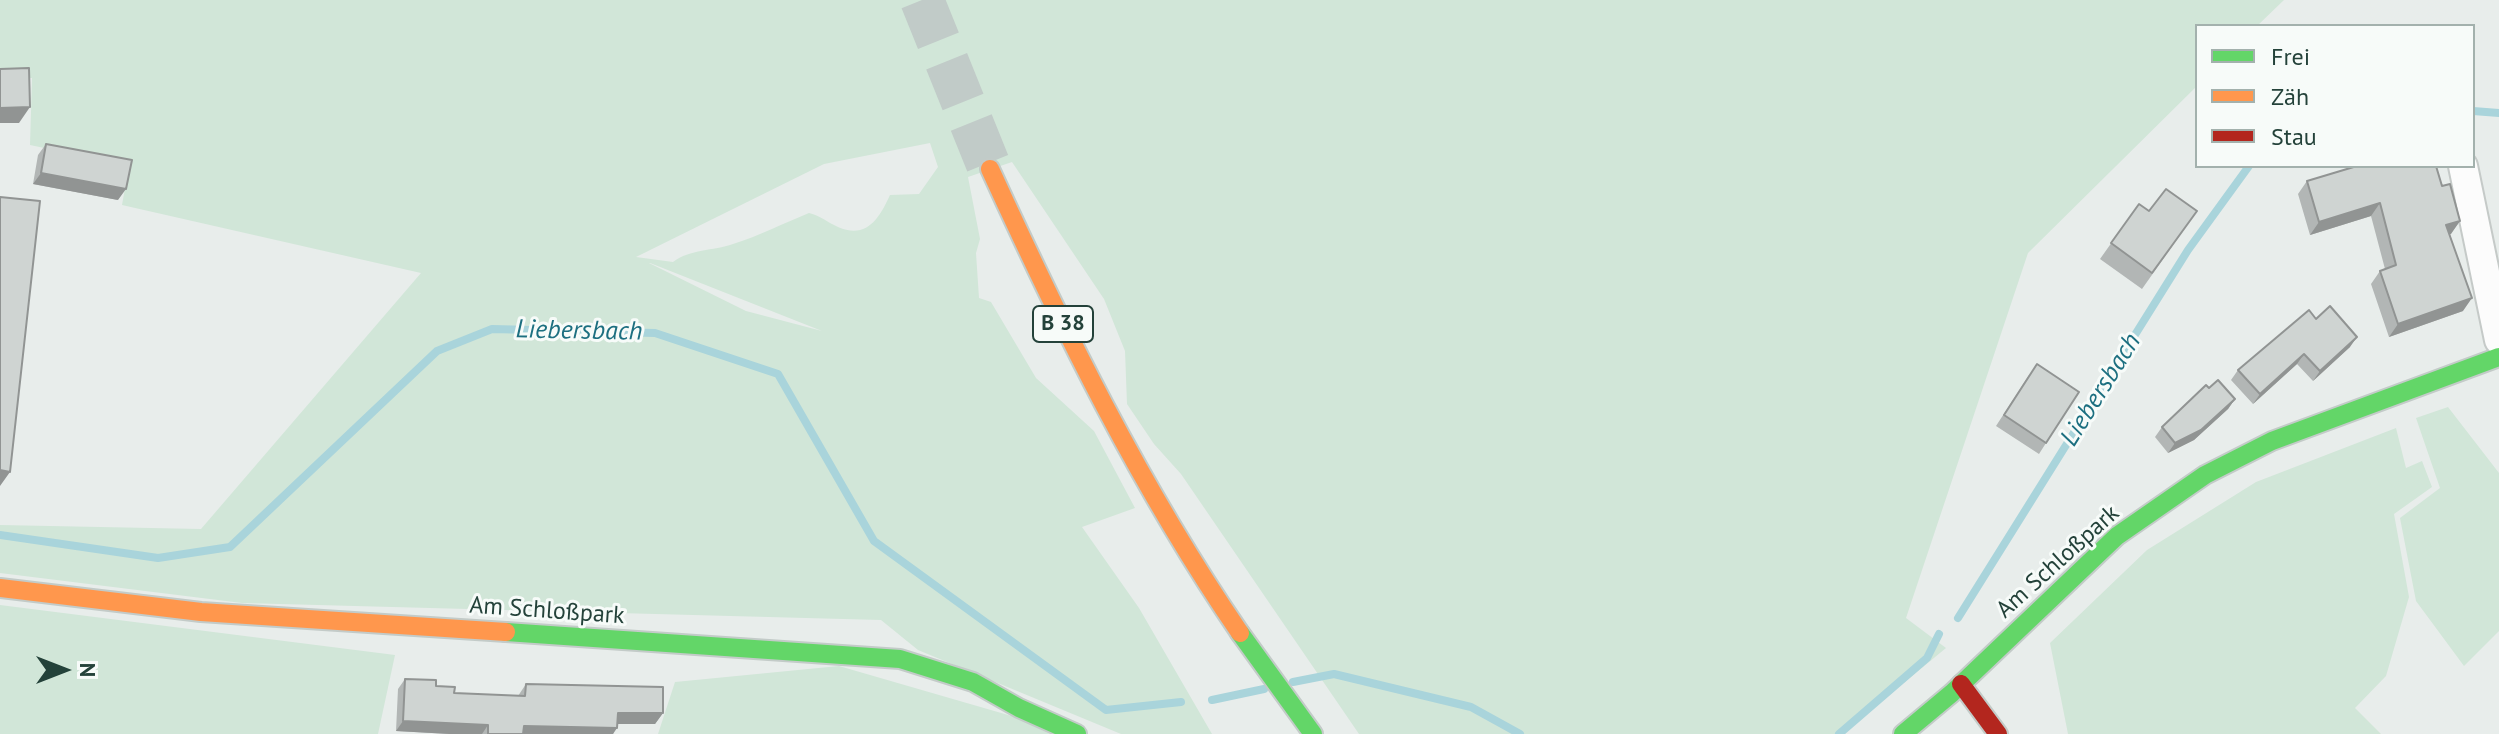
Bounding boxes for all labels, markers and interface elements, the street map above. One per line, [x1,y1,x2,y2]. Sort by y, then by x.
legend [2195,24,2475,168]
text: Frei [2271,41,2310,72]
text: Zäh [2271,81,2309,112]
text: Stau [2271,121,2317,152]
road number: B 38 [1033,306,1093,342]
water label: Liebersbach [515,314,643,348]
water label: Liebersbach [2054,328,2148,452]
street label: Am Schloßpark [1991,499,2125,625]
street label: Am Schloßpark [469,591,625,631]
north arrow [24,630,104,710]
text: N [74,663,102,677]

